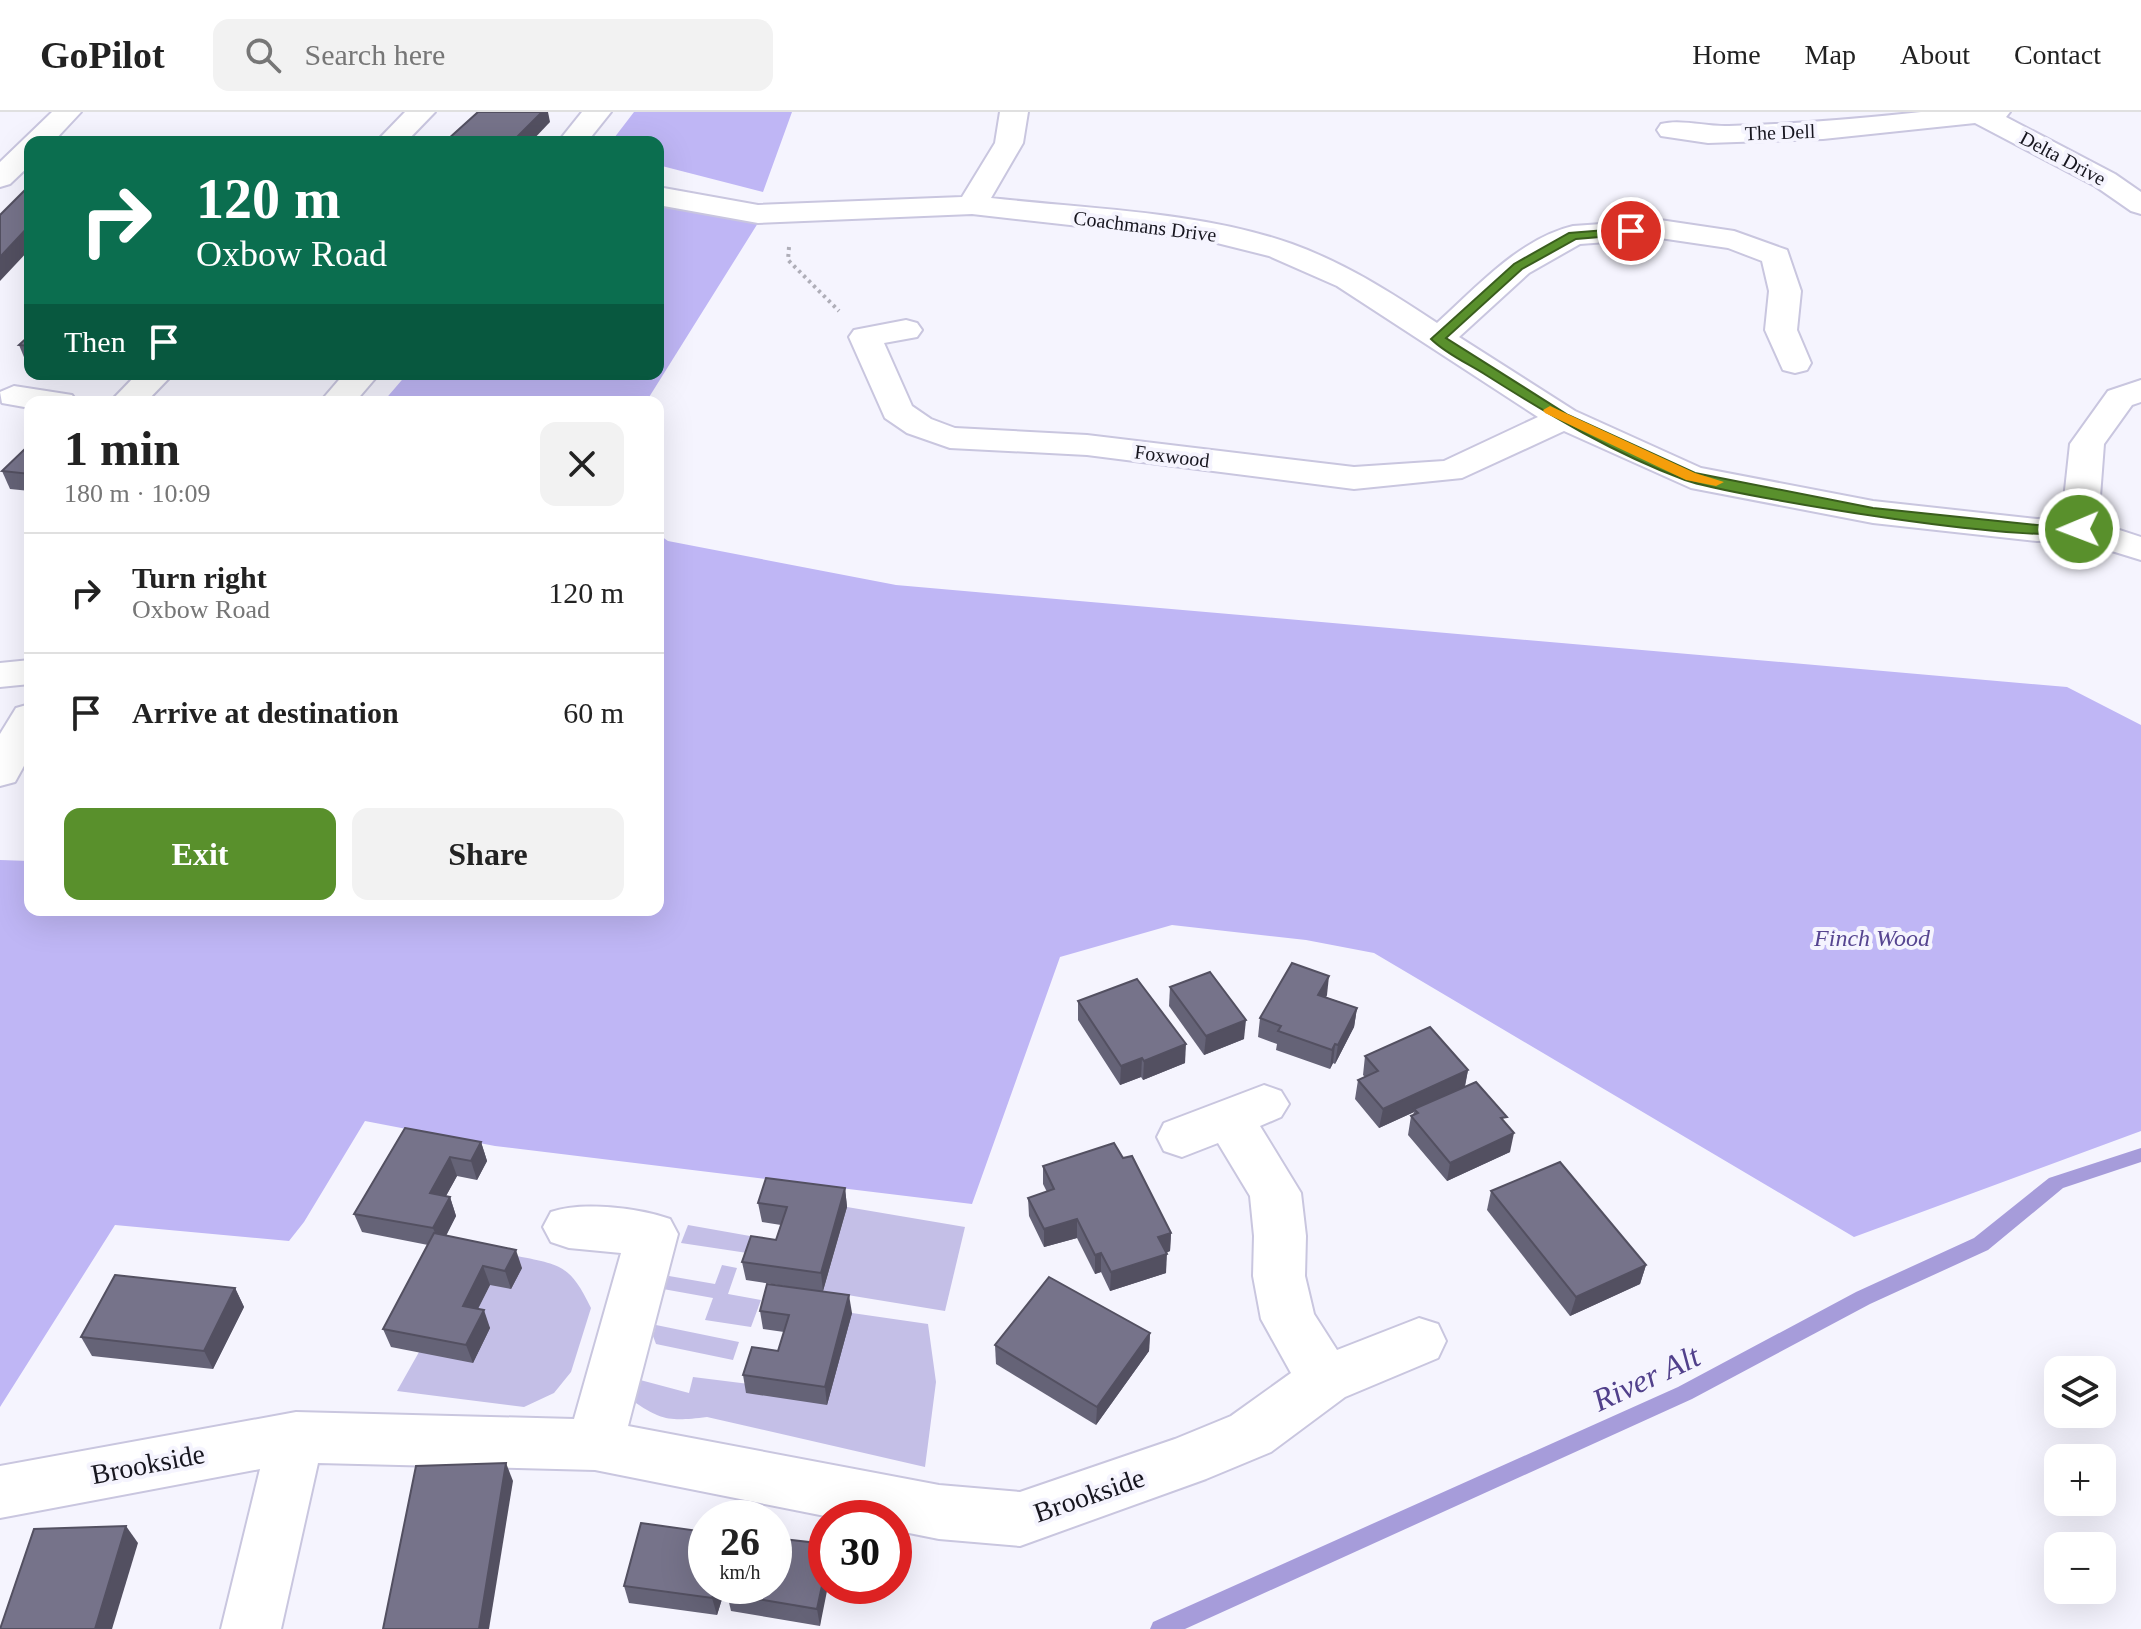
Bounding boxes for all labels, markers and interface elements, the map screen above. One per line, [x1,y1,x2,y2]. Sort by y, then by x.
search box [213,19,773,91]
icon: search [241,33,285,77]
text: GoPilot [40,34,165,76]
text: Search here [305,38,445,71]
text: Home [1692,39,1761,70]
text: Map [1805,39,1856,70]
text: About [1900,39,1970,70]
text: Contact [2014,39,2101,70]
street label: The Dell [1744,120,1816,144]
street label: Delta Drive [2016,126,2110,190]
icon: right [64,168,168,272]
text: 120 m [196,168,341,230]
pin [1597,197,1665,265]
street label: Coachmans Drive [1072,206,1218,246]
icon: arrive [1609,209,1653,253]
text: Oxbow Road [196,234,387,274]
icon: arrive [142,320,186,364]
text: Then [64,325,126,358]
text: 1 min [64,422,180,475]
button: close [540,422,624,506]
street label: Foxwood [1133,440,1211,472]
text: 180 m · 10:09 [64,479,211,508]
position arrow [2037,487,2121,571]
text: Turn right [132,561,267,594]
icon: right [64,571,108,615]
text: 120 m [548,576,624,609]
text: Oxbow Road [132,595,270,624]
icon: arrive [64,691,108,735]
text: Arrive at destination [132,696,399,729]
text: 60 m [563,696,624,729]
button: Exit [64,808,336,900]
button: Share [352,808,624,900]
park label: Finch Wood [1813,925,1931,951]
water label: River Alt [1586,1337,1706,1419]
map controls [2044,1356,2116,1604]
button: layers [2044,1356,2116,1428]
street label: Brookside [89,1438,207,1490]
button: + [2044,1444,2116,1516]
street label: Brookside [1030,1462,1148,1528]
speed limit sign: 30 [808,1500,912,1604]
text: 26 [720,1519,760,1564]
button: − [2044,1532,2116,1604]
text: km/h [719,1561,761,1583]

